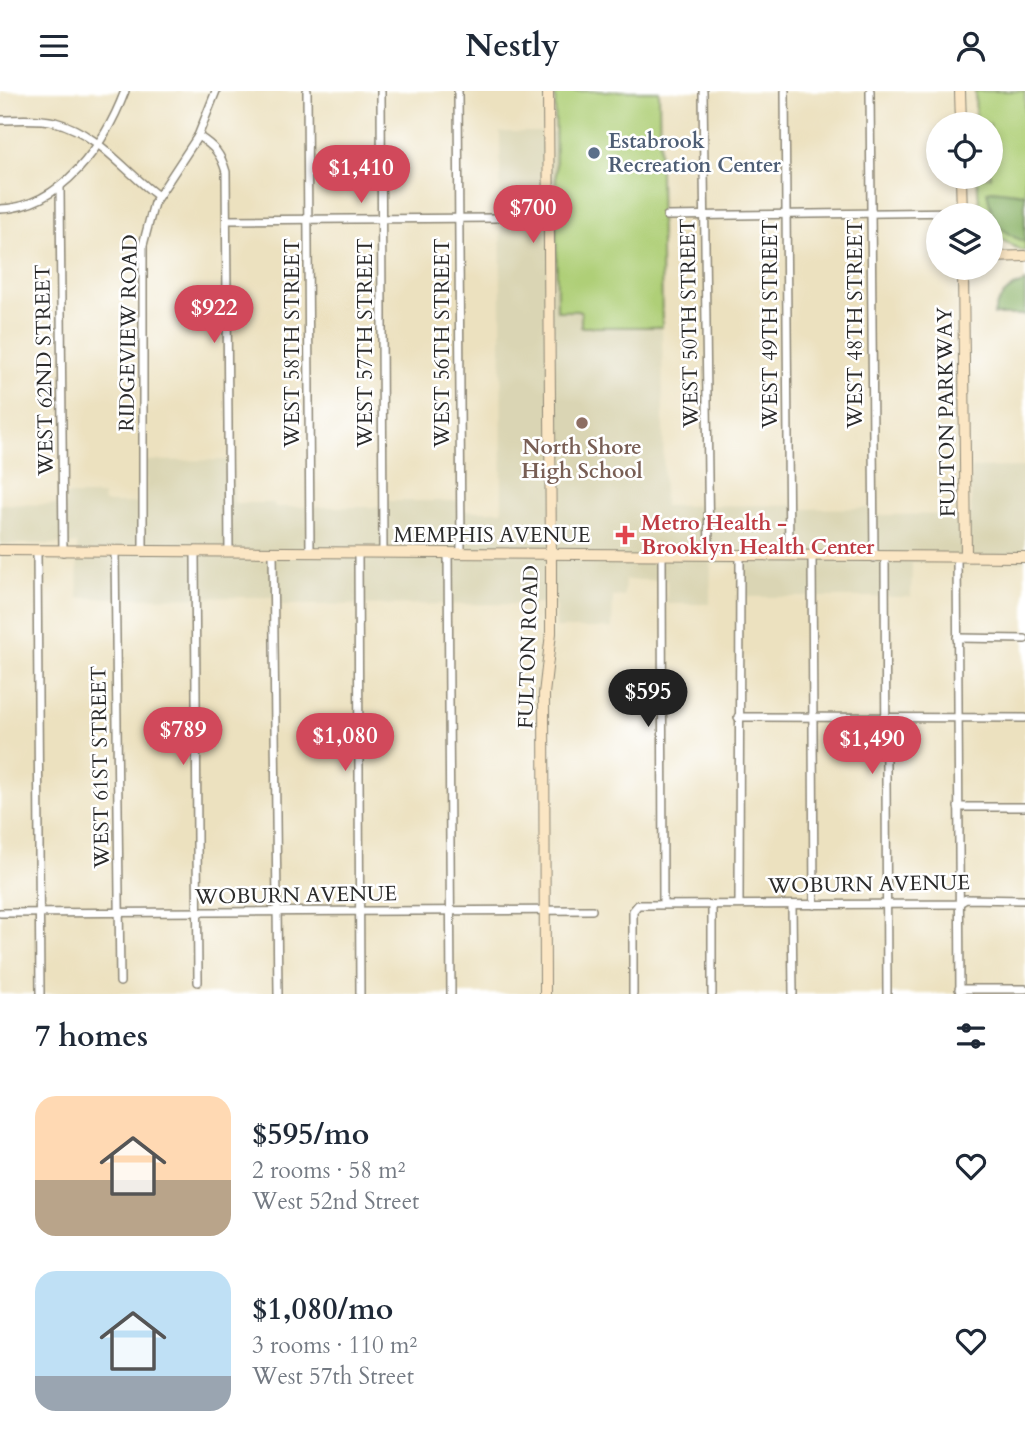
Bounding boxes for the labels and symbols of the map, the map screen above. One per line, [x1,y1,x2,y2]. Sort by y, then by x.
place label: Estabrook Recreation Center [608,127,781,180]
pin: $1,410 [304,145,418,205]
marker: Estabrook Recreation Center [586,145,602,161]
pin: $700 [492,185,574,245]
street label: WEST 50TH STREET [673,218,706,429]
street label: WEST 49TH STREET [756,219,785,430]
street label: WEST 48TH STREET [841,219,870,430]
street label: RIDGEVIEW ROAD [112,234,145,432]
street label: WEST 58TH STREET [278,238,307,449]
street label: WEST 57TH STREET [351,238,380,449]
street label: WEST 56TH STREET [428,238,457,449]
street label: WEST 62ND STREET [28,264,61,477]
pin: $922 [173,285,255,345]
street label: FULTON PARKWAY [930,306,963,517]
marker: North Shore High School [574,415,590,431]
place label: North Shore High School [521,433,643,486]
place label: Metro Health - Brooklyn Health Center [641,509,875,562]
street label: MEMPHIS AVENUE [393,521,591,550]
marker: Metro Health - Brooklyn Health Center [615,525,635,545]
street label: FULTON ROAD [511,565,546,729]
street label: WEST 61ST STREET [84,665,117,870]
pin: $595 [607,669,689,729]
pin: $789 [142,707,224,767]
pin: $1,080 [288,713,402,773]
pin: $1,490 [815,717,929,776]
street label: WOBURN AVENUE [767,868,970,901]
street label: WOBURN AVENUE [194,879,397,912]

